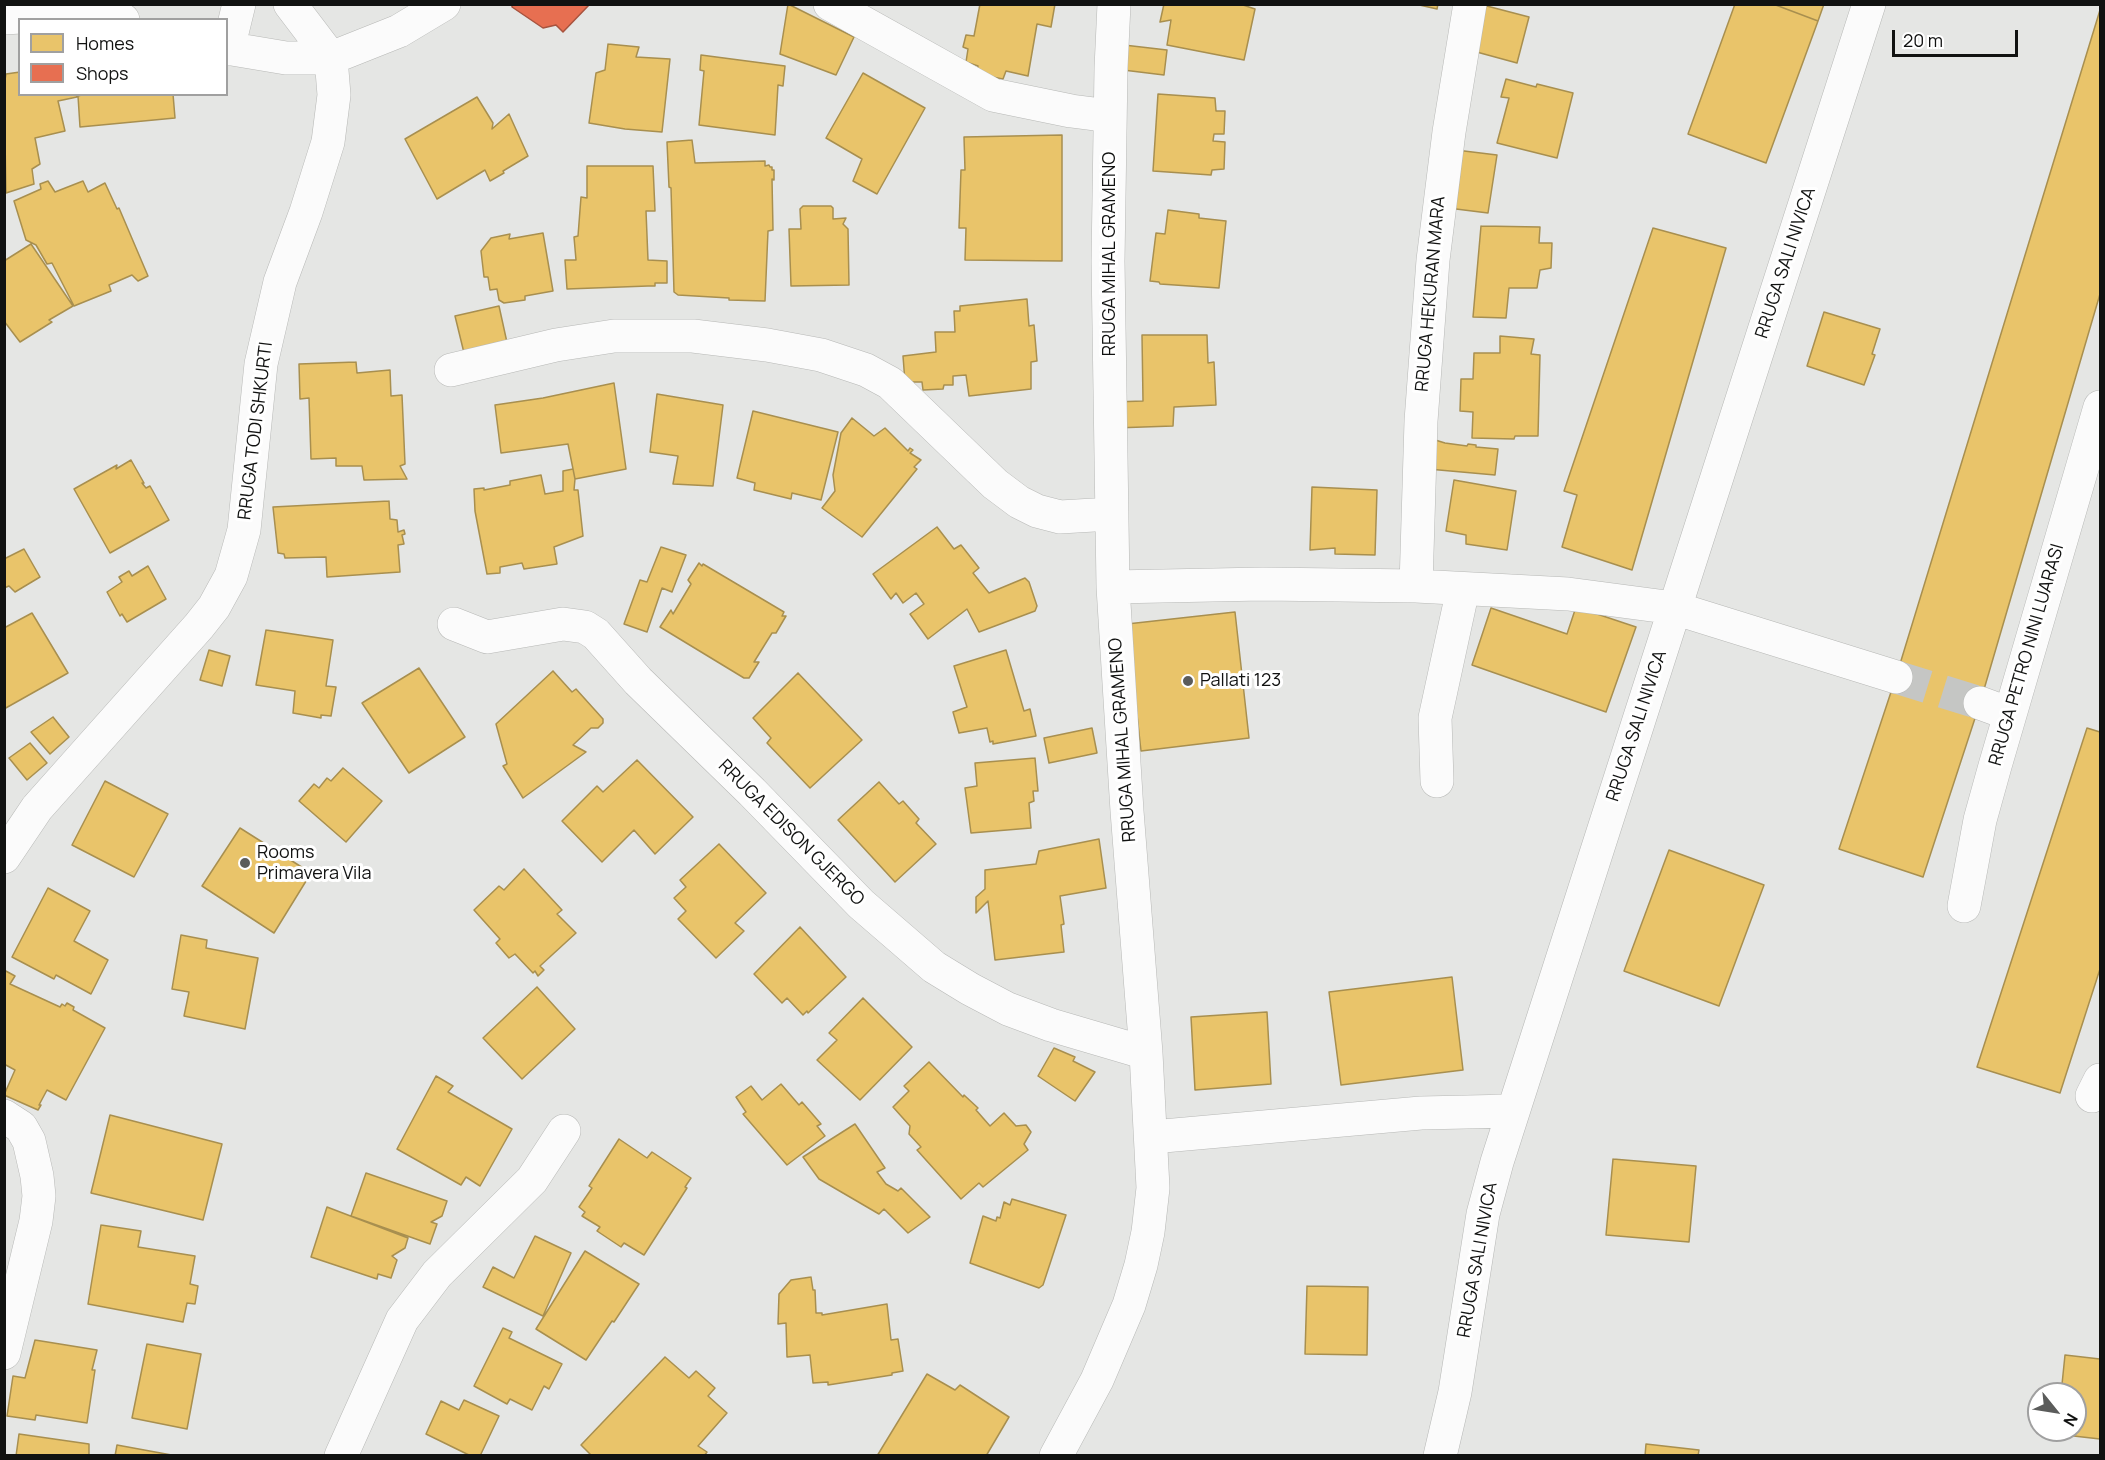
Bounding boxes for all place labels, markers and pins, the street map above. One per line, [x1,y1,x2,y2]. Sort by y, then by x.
place label: Pallati 123 [1200,670,1281,692]
marker: Pallati 123 [1181,674,1195,688]
place label: Rooms Primavera Vila [257,842,371,884]
marker: Rooms Primavera Vila [238,856,252,870]

